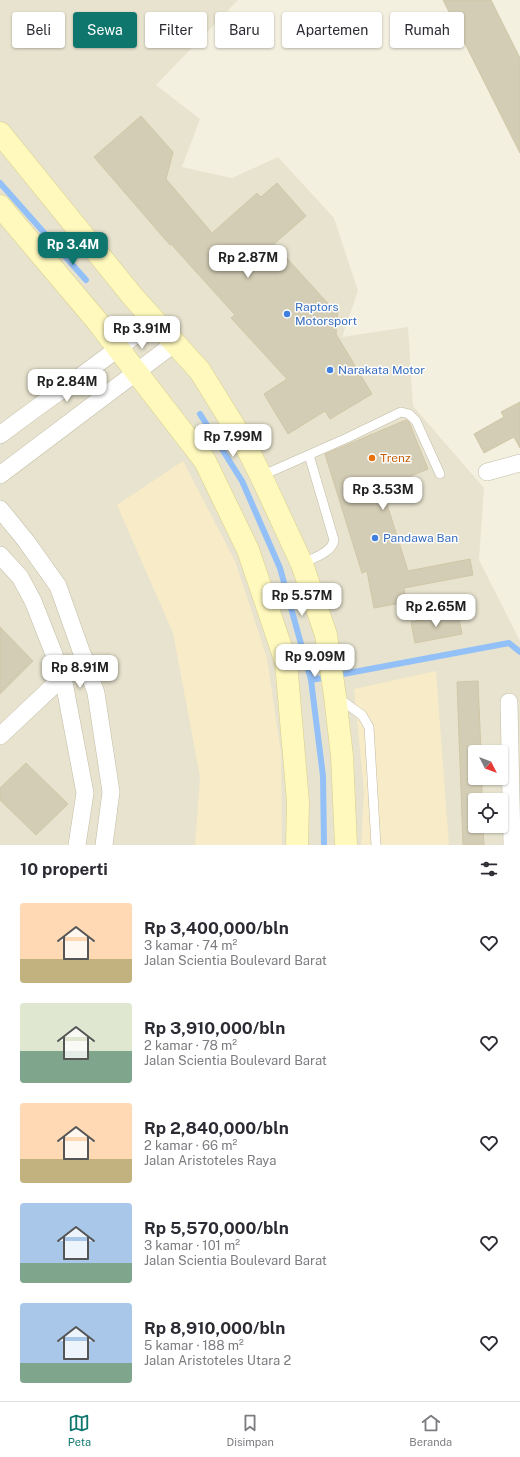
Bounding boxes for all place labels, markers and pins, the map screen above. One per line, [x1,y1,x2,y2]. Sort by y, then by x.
pin: Rp 3.4M [36,232,110,266]
pin: Rp 2.87M [207,245,289,279]
place label: Raptors Motorsport [295,300,358,328]
marker: Raptors Motorsport [282,309,292,319]
pin: Rp 3.91M [101,316,183,350]
place label: Narakata Motor [338,363,425,377]
marker: Narakata Motor [325,365,335,375]
pin: Rp 2.84M [26,369,108,403]
pin: Rp 7.99M [192,424,274,458]
place label: Trenz [380,451,411,465]
marker: Trenz [367,453,377,463]
pin: Rp 3.53M [342,477,424,511]
place label: Pandawa Ban [383,531,458,545]
marker: Pandawa Ban [370,533,380,543]
pin: Rp 5.57M [261,583,343,617]
pin: Rp 2.65M [395,594,477,628]
pin: Rp 9.09M [274,644,356,678]
pin: Rp 8.91M [39,655,121,689]

